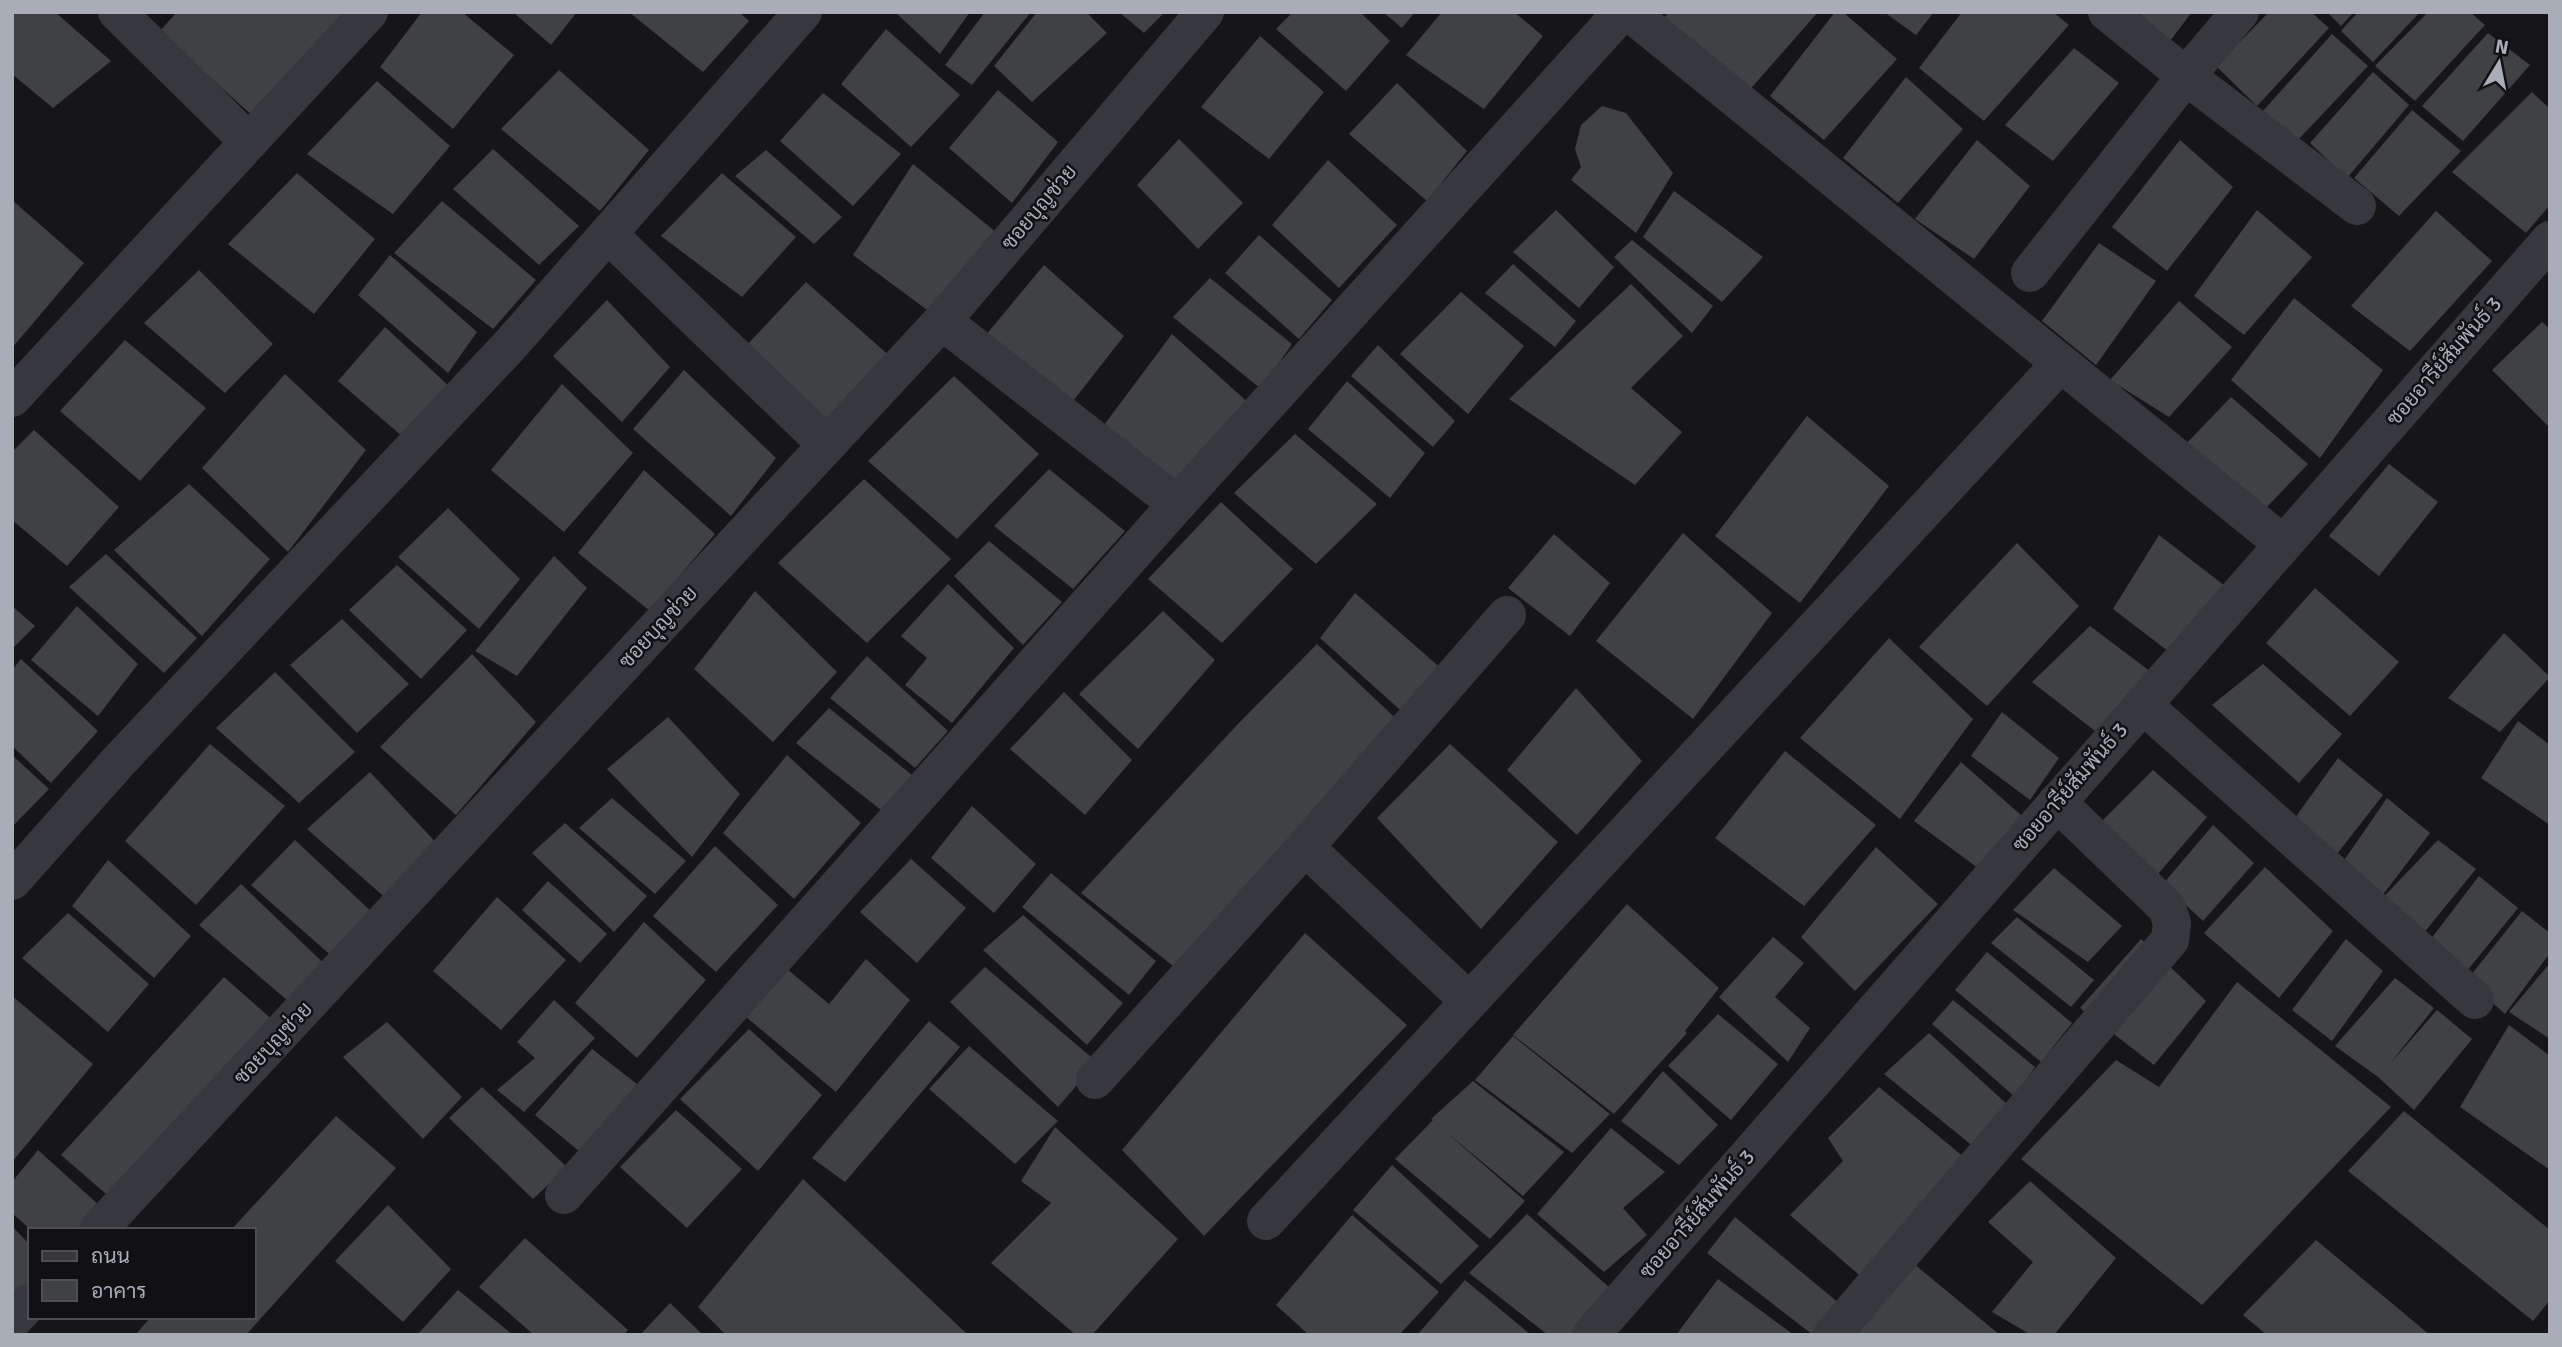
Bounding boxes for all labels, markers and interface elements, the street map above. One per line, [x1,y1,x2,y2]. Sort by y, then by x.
north arrow [2464,28,2534,98]
text: N [2493,34,2510,60]
street label: ซอยบุญช่วย [996,159,1083,256]
street label: ซอยอารีย์สัมพันธ์ 3 [2380,290,2507,431]
street label: ซอยบุญช่วย [613,580,704,674]
street label: ซอยอารีย์สัมพันธ์ 3 [2006,716,2133,857]
street label: ซอยบุญช่วย [228,996,319,1090]
street label: ซอยอารีย์สัมพันธ์ 3 [1633,1143,1760,1284]
legend [28,1228,256,1319]
text: ถนน [91,1243,130,1269]
text: อาคาร [91,1278,147,1304]

